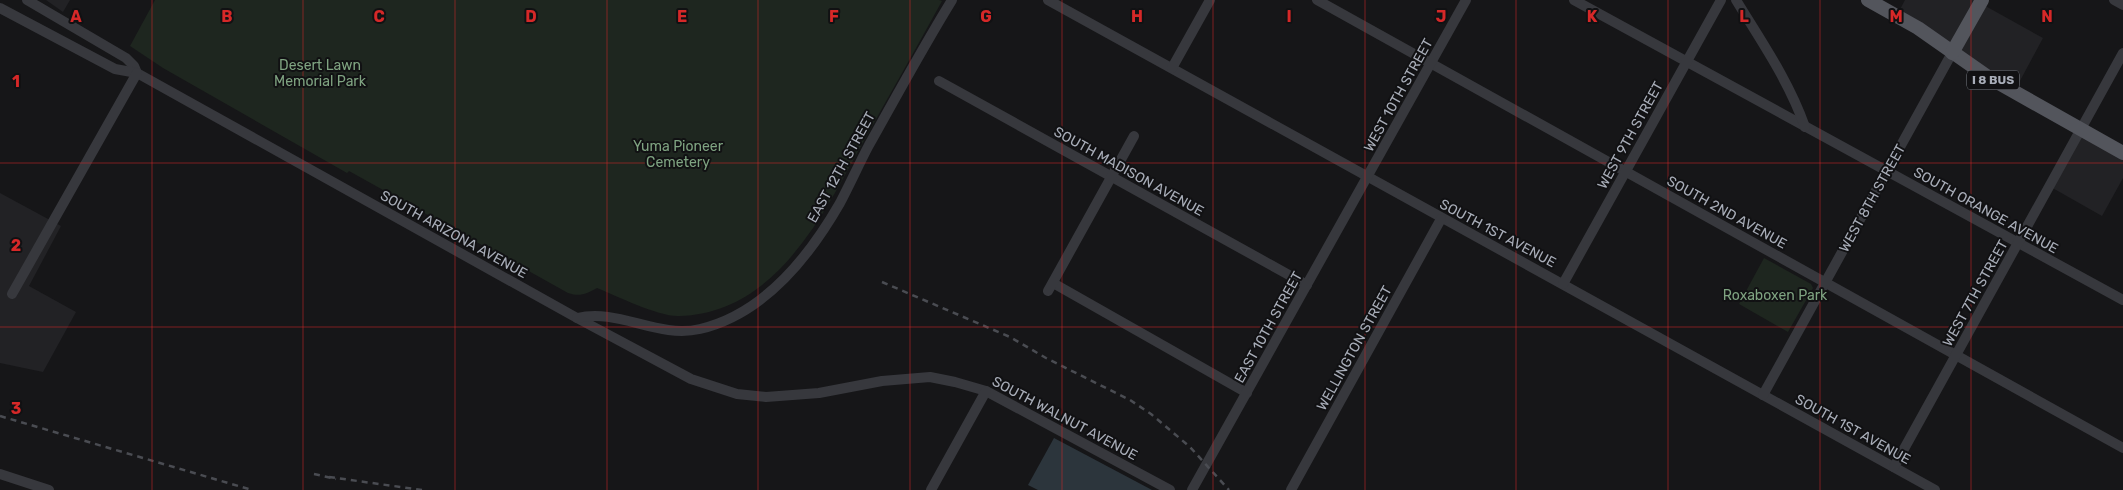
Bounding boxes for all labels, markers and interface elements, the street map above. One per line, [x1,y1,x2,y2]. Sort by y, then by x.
text: A [70,7,82,26]
text: B [221,7,233,26]
text: C [373,7,385,26]
text: D [525,7,537,26]
text: E [677,7,687,26]
text: F [829,7,839,26]
text: G [980,7,992,26]
text: H [1131,7,1143,26]
text: I [1286,7,1292,26]
text: J [1436,7,1446,26]
text: K [1587,7,1598,26]
text: L [1739,7,1749,26]
text: M [1889,7,1903,26]
text: N [2041,7,2053,26]
street label: WEST 10TH STREET [1360,36,1437,155]
park label: Desert Lawn Memorial Park [274,57,367,90]
road number: I 8 BUS [1967,70,2019,90]
text: 1 [12,72,20,91]
street label: WEST 9TH STREET [1594,79,1667,192]
street label: EAST 12TH STREET [804,109,879,226]
street label: SOUTH MADISON AVENUE [1051,123,1207,220]
park label: Yuma Pioneer Cemetery [633,138,724,171]
street label: WEST 8TH STREET [1836,141,1909,255]
street label: SOUTH ORANGE AVENUE [1910,164,2061,257]
street label: SOUTH 2ND AVENUE [1664,172,1790,252]
street label: SOUTH ARIZONA AVENUE [377,187,530,282]
street label: SOUTH 1ST AVENUE [1437,196,1559,271]
text: 2 [11,236,21,255]
street label: WEST 7TH STREET [1939,237,2012,349]
street label: EAST 10TH STREET [1231,269,1306,386]
street label: WELLINGTON STREET [1313,283,1396,414]
park label: Roxaboxen Park [1723,287,1828,304]
street label: SOUTH WALNUT AVENUE [989,373,1140,464]
street label: SOUTH 1ST AVENUE [1792,391,1913,468]
text: 3 [11,399,21,418]

